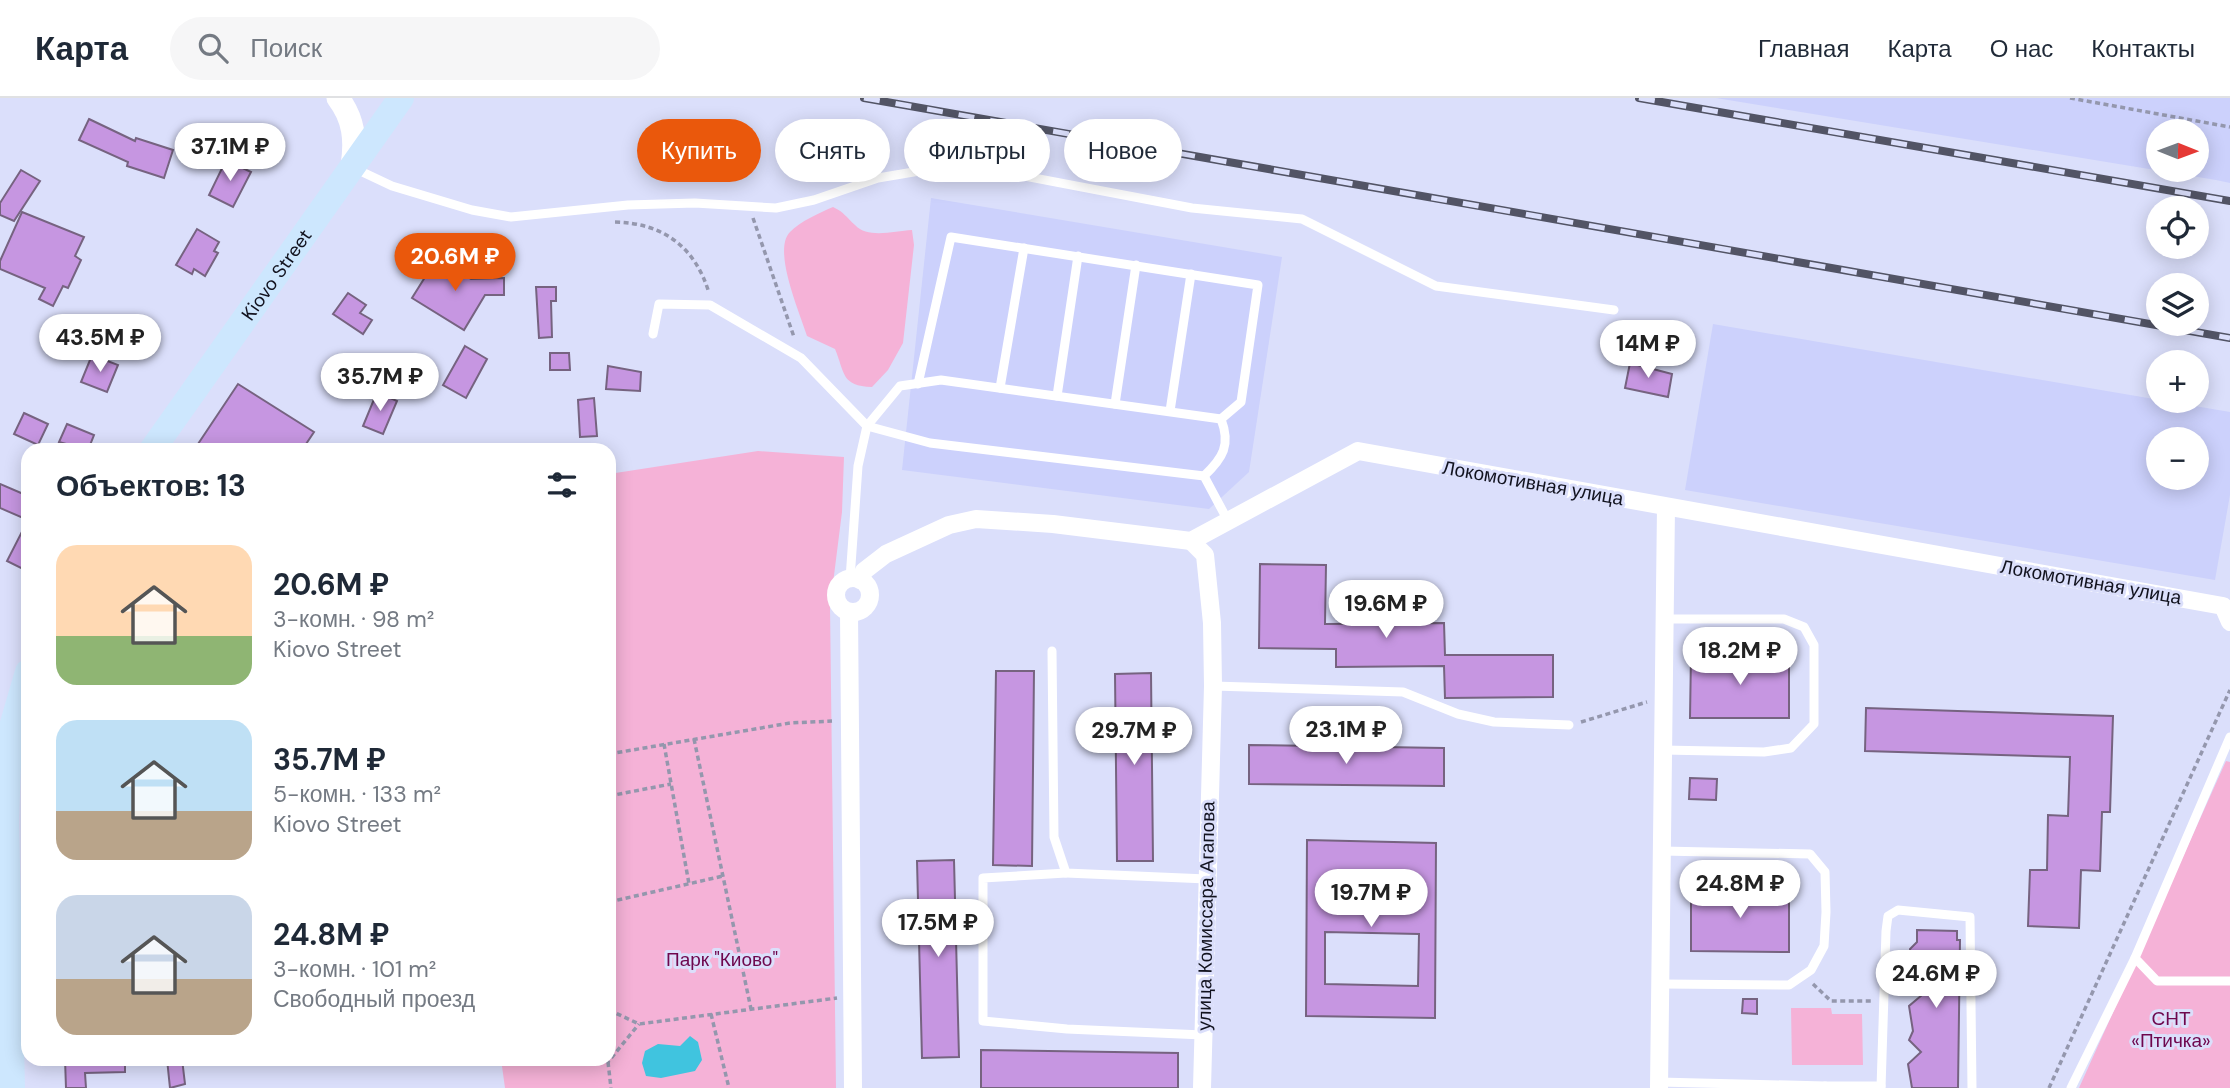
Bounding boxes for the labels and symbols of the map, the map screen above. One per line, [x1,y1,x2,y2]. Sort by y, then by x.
north arrow [2146,119,2208,182]
pin: 37.1M ₽ [165,123,295,183]
street label: Kiovo Street [235,224,317,325]
pin: 20.6M ₽ [390,234,520,293]
pin: 43.5M ₽ [35,314,165,374]
pin: 14M ₽ [1599,320,1697,380]
pin: 35.7M ₽ [315,354,445,413]
street label: Локомотивная улица [1441,455,1626,511]
street label: Локомотивная улица [1999,554,2184,610]
pin: 19.6M ₽ [1321,580,1451,640]
pin: 18.2M ₽ [1675,628,1805,687]
pin: 23.1M ₽ [1281,706,1411,766]
pin: 29.7M ₽ [1069,708,1199,767]
street label: улица Комиссара Агапова [1192,801,1221,1031]
pin: 24.8M ₽ [1675,860,1805,920]
pin: 19.7M ₽ [1306,870,1436,929]
pin: 17.5M ₽ [873,900,1003,959]
park label: Парк "Киово" [666,947,778,972]
pin: 24.6M ₽ [1871,950,2001,1010]
park label: СНТ «Птичка» [2131,1006,2211,1053]

